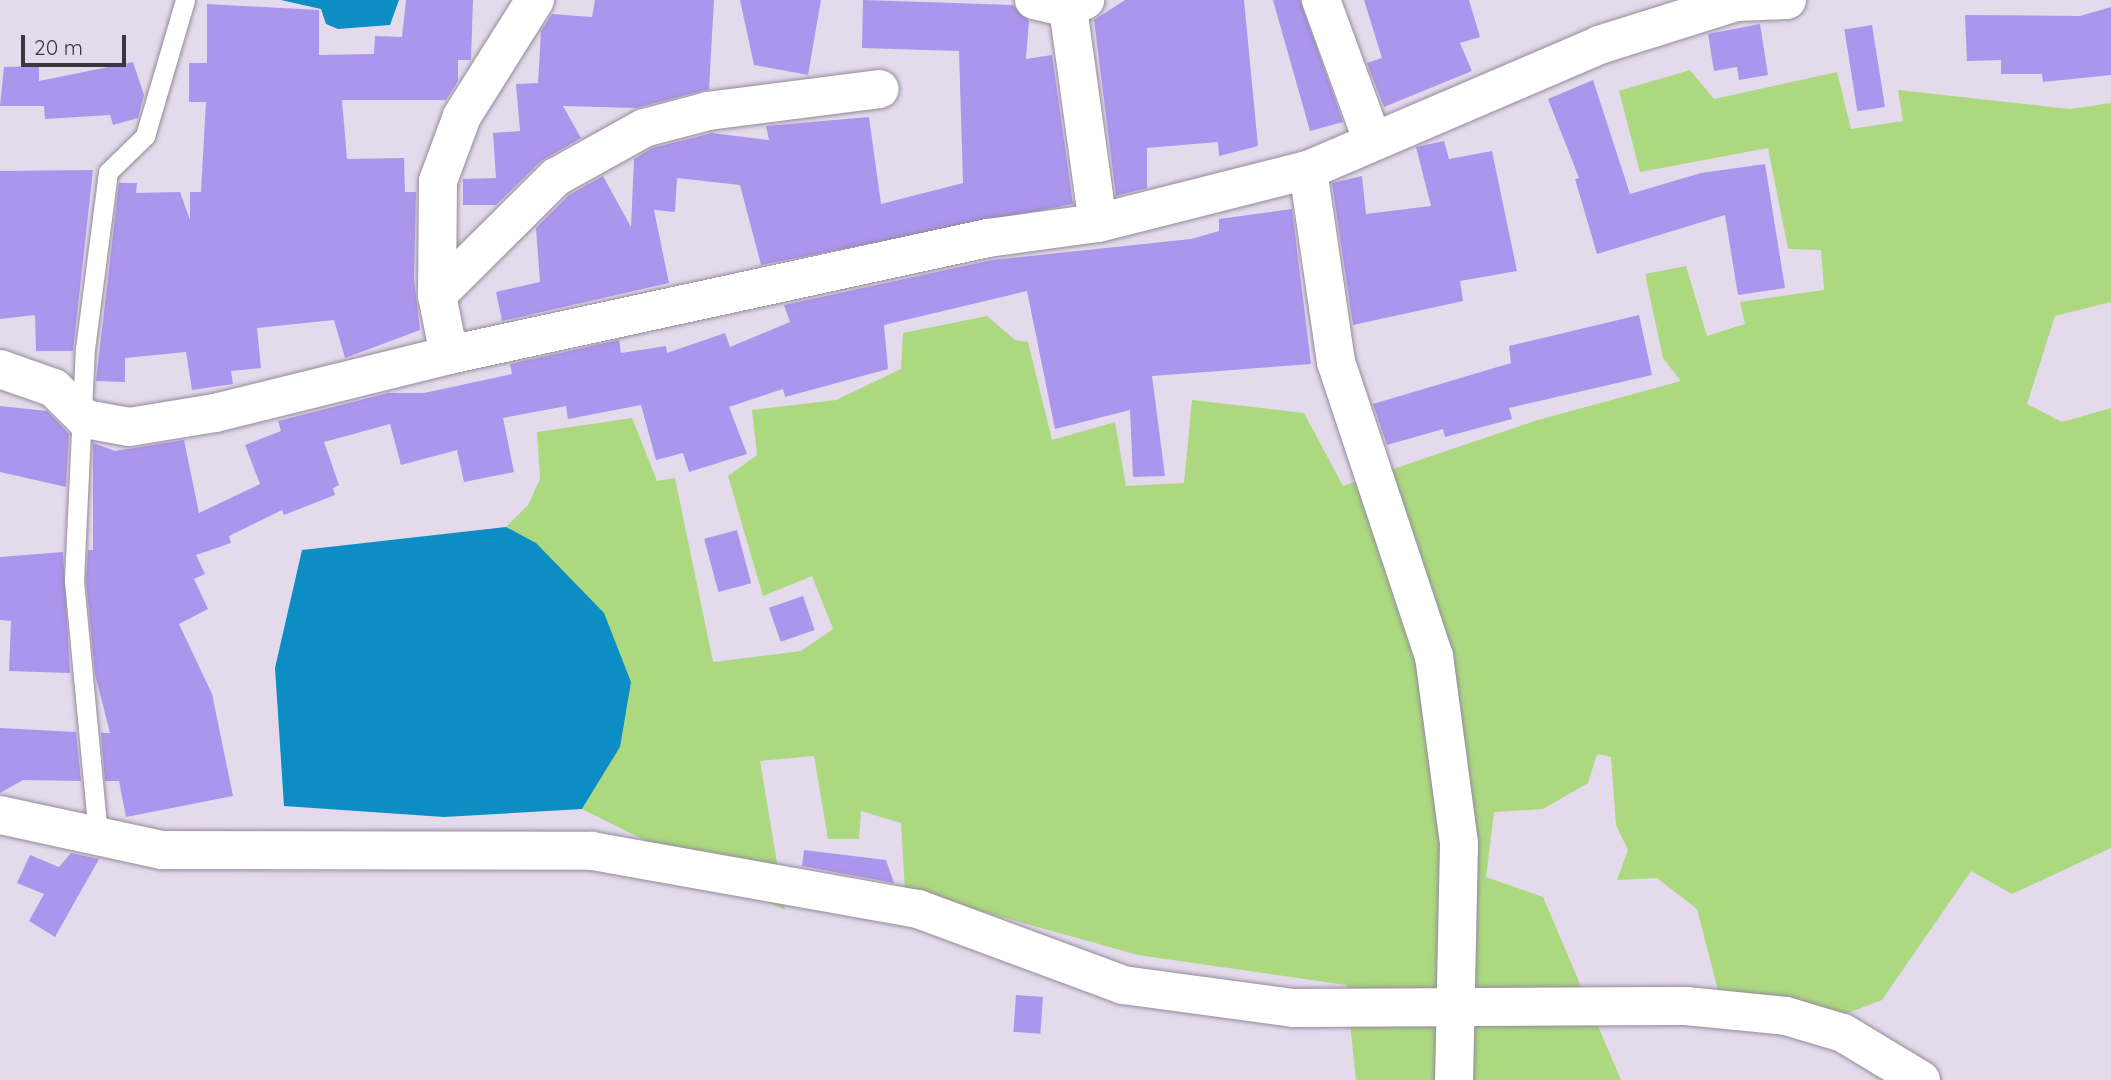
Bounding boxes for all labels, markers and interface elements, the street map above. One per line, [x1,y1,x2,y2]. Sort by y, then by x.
scale bar [24,21,130,65]
text: 20 m [34,34,83,60]

